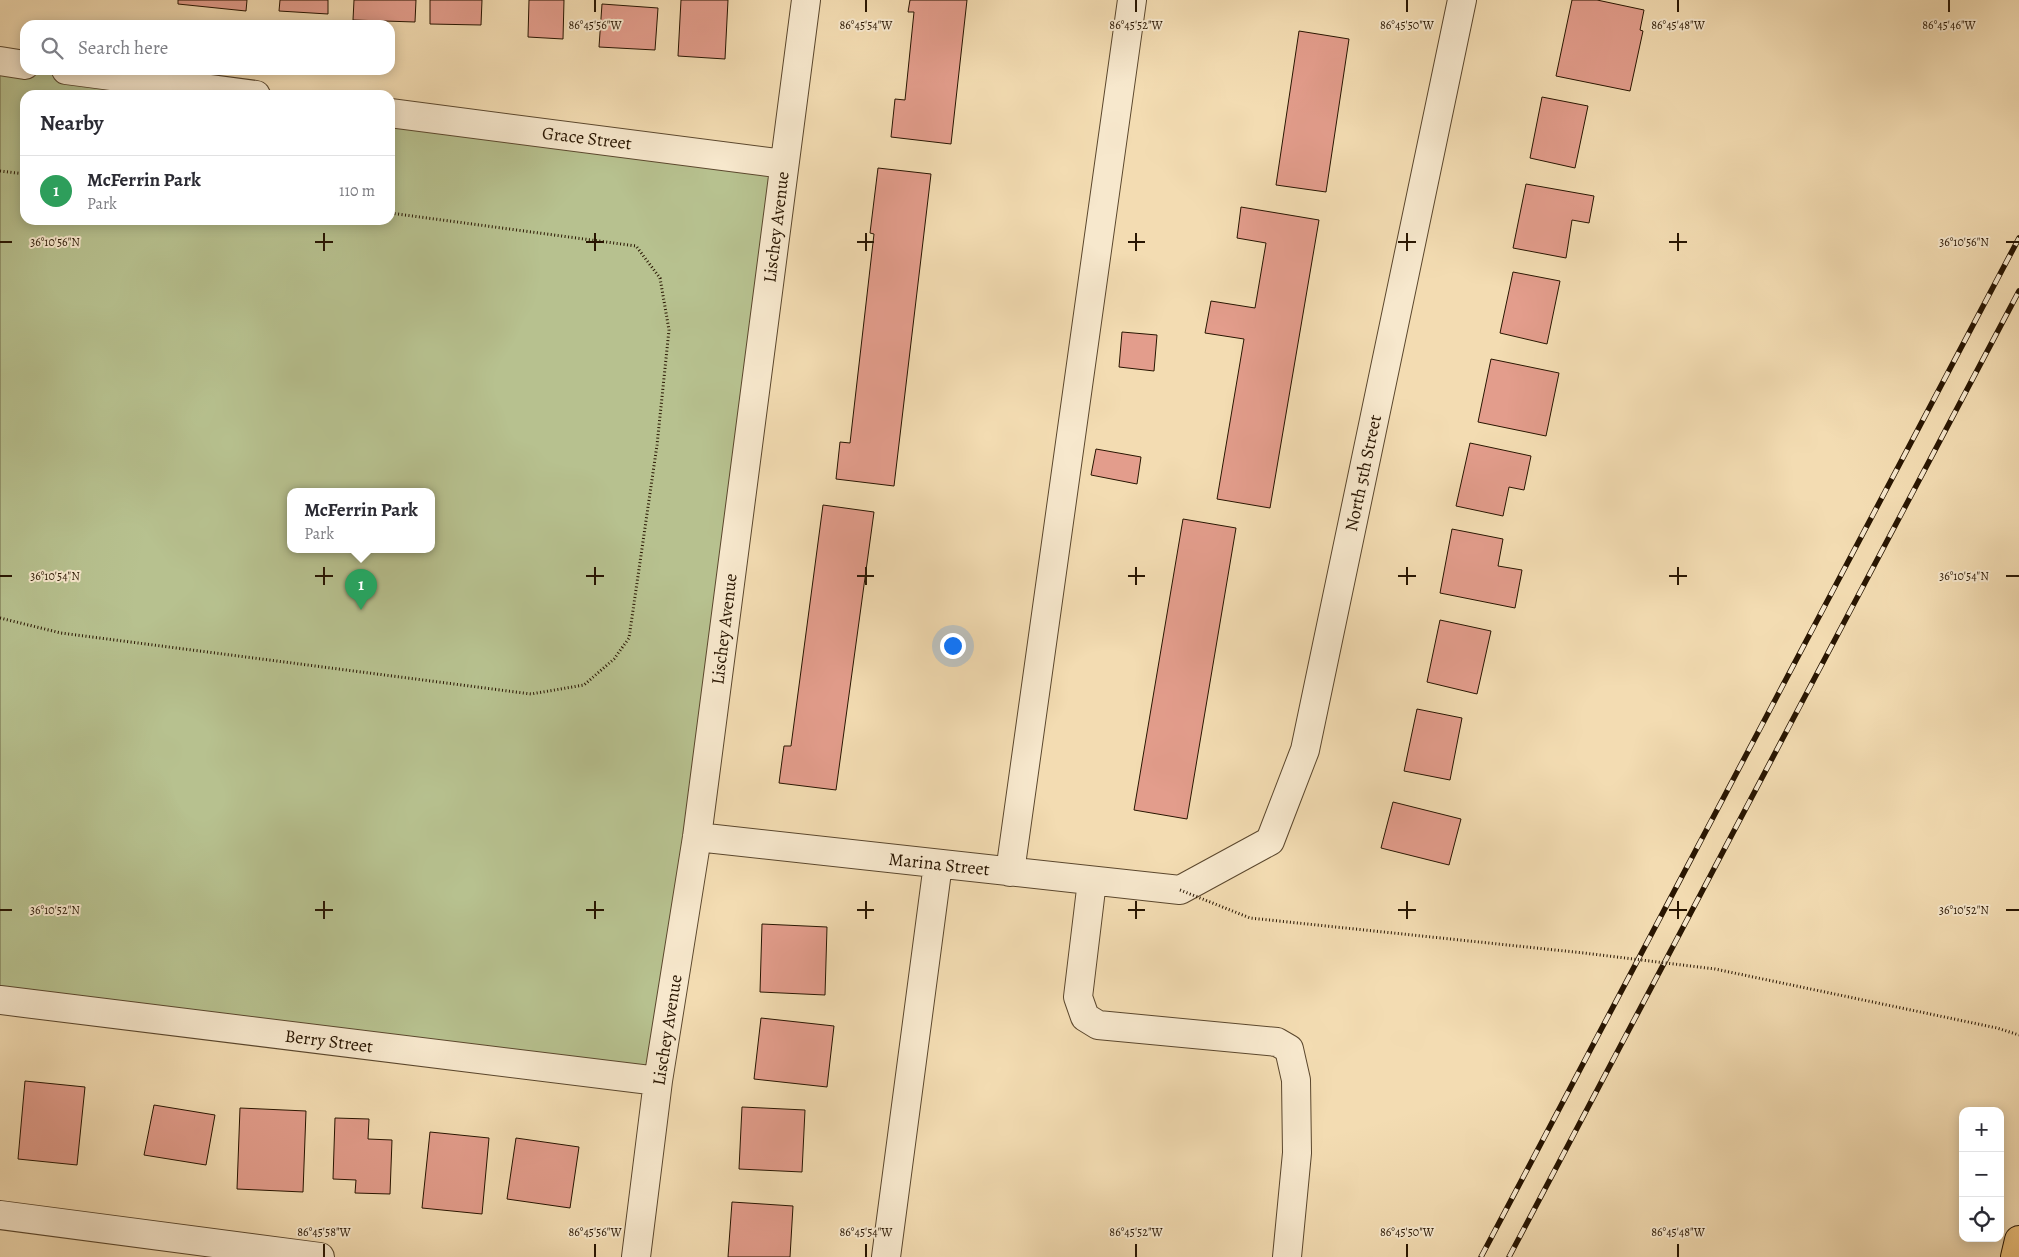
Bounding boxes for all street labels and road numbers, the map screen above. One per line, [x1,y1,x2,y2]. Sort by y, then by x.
street label: Grace Street [541,121,633,155]
street label: Lischey Avenue [757,170,795,284]
street label: North 5th Street [1339,412,1387,534]
street label: Lischey Avenue [705,572,743,686]
street label: Marina Street [887,847,991,881]
street label: Lischey Avenue [646,973,688,1087]
street label: Berry Street [284,1024,374,1058]

